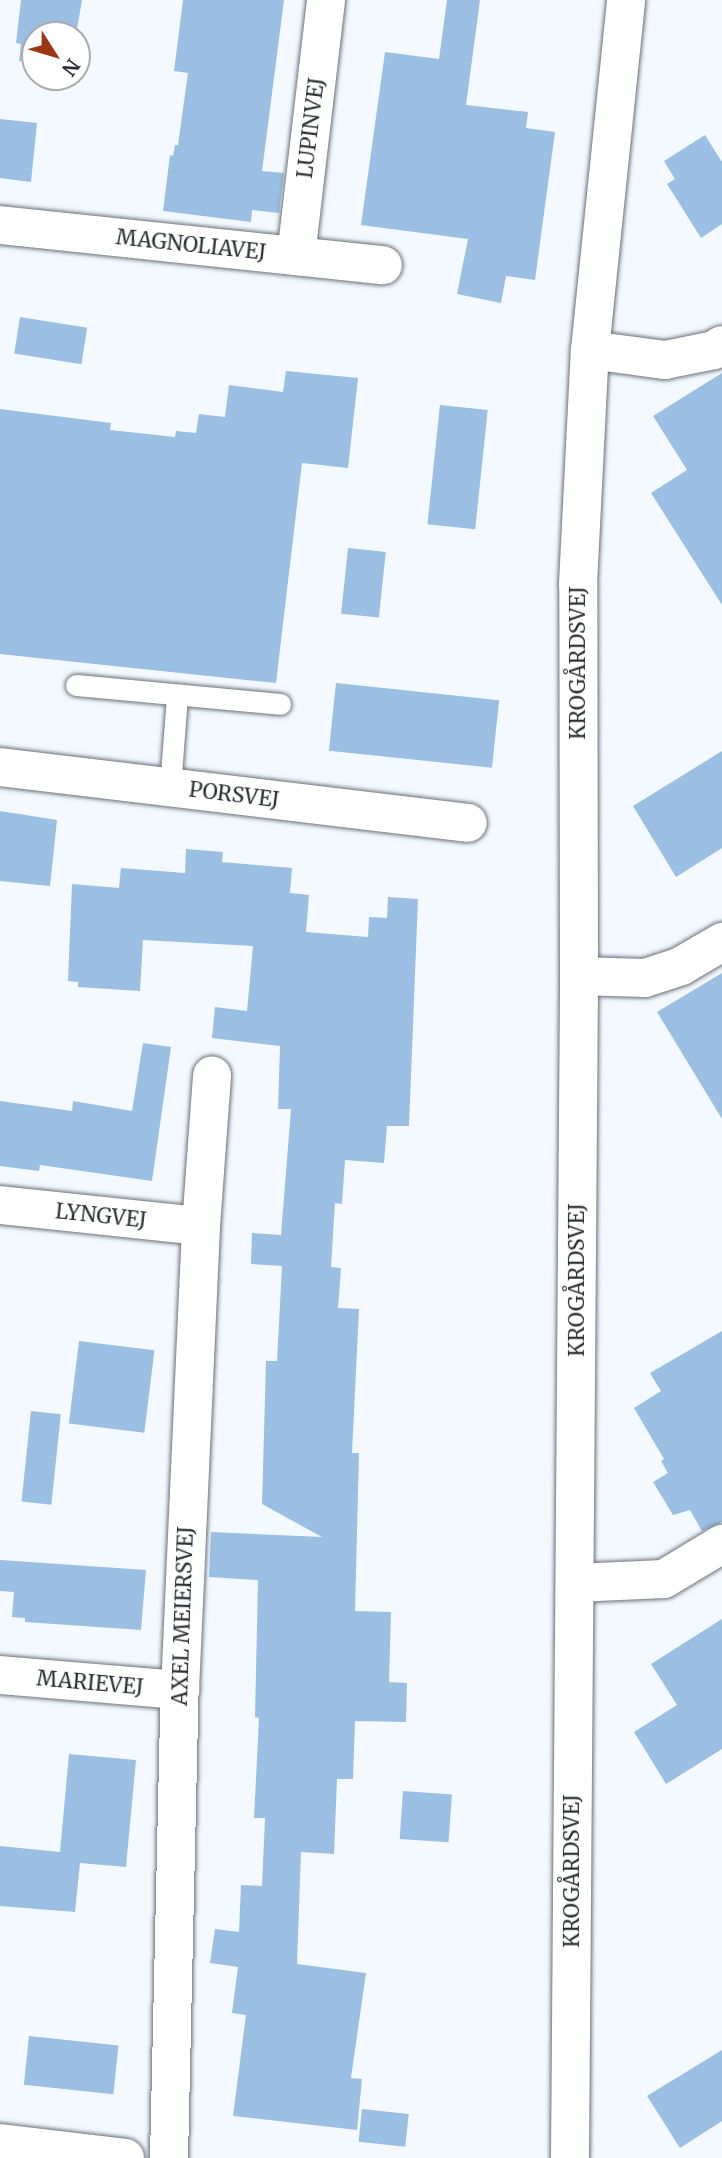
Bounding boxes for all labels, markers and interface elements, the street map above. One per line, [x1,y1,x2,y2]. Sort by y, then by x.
north arrow [21,21,91,91]
text: N [57,54,85,81]
street label: LUPINVEJ [292,76,330,180]
street label: MAGNOLIAVEJ [115,225,267,265]
street label: KROGÅRDSVEJ [565,586,591,740]
street label: PORSVEJ [187,777,281,813]
street label: LYNGVEJ [54,1199,148,1233]
street label: KROGÅRDSVEJ [564,1203,590,1357]
street label: AXEL MEIERSVEJ [167,1526,199,1706]
street label: MARIEVEJ [35,1666,145,1700]
street label: KROGÅRDSVEJ [559,1794,585,1948]

